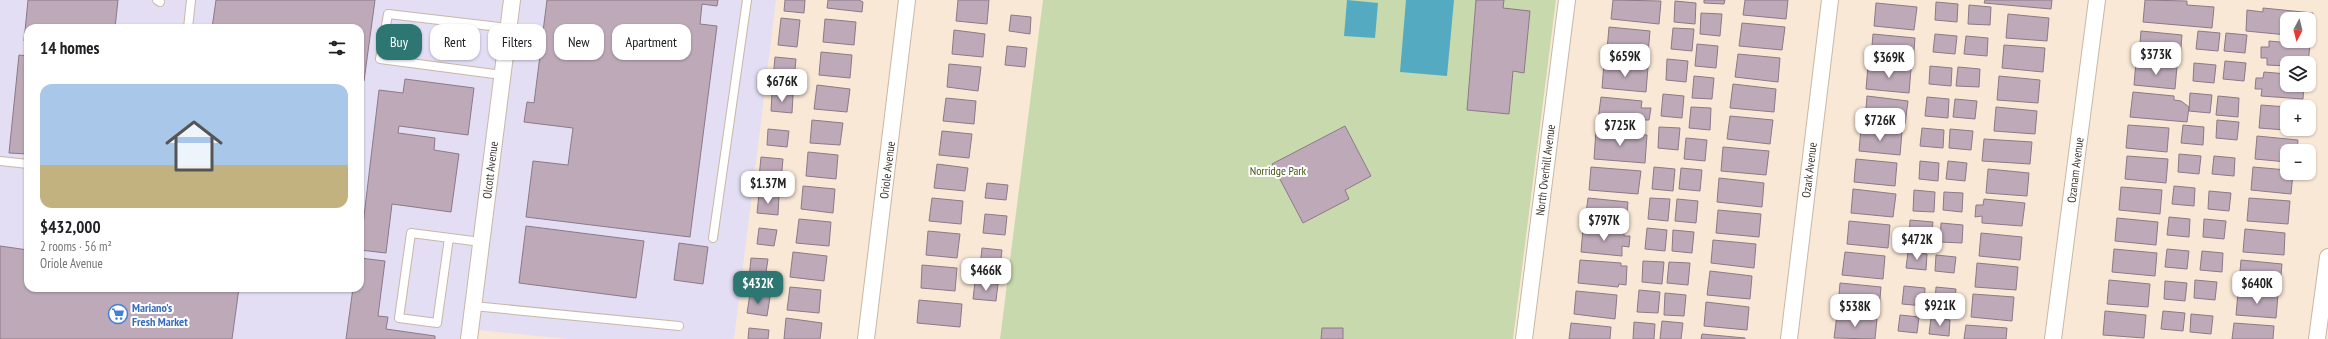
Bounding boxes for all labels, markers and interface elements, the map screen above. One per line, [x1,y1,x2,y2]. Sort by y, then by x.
north arrow [2280,12,2316,48]
map controls [2280,12,2316,180]
chip: Buy [376,24,422,60]
chip: Rent [430,24,480,60]
chip: Filters [488,24,546,60]
chip: New [554,24,604,60]
chip: Apartment [612,24,691,60]
text: 14 homes [40,37,99,59]
icon: filters [326,37,348,59]
pin: $373K [2128,42,2184,76]
pin: $659K [1597,44,1653,78]
pin: $369K [1861,45,1917,79]
text: $373K [2140,46,2172,63]
text: $659K [1609,48,1641,65]
text: $369K [1873,49,1905,66]
button: layers [2280,56,2316,92]
pin: $676K [754,69,810,103]
text: $676K [766,73,798,90]
button: + [2280,100,2316,136]
pin: $726K [1852,108,1908,142]
icon: home [158,110,230,182]
text: $726K [1864,112,1896,129]
pin: $725K [1592,113,1648,147]
text: $725K [1604,117,1636,134]
street label: North Overhill Avenue [1532,124,1558,216]
street label: Ozanam Avenue [2064,136,2086,204]
street label: Olcott Avenue [479,140,501,200]
street label: Oriole Avenue [876,140,898,200]
street label: Ozark Avenue [1798,141,1820,199]
button: − [2280,144,2316,180]
park label: Norridge Park [1250,163,1307,178]
pin: $1.37M [735,171,801,205]
text: $1.37M [750,175,786,192]
pin: $797K [1576,208,1632,242]
text: $797K [1588,212,1620,229]
text: $432,000 [40,216,101,238]
pin: $472K [1889,227,1945,261]
text: $472K [1901,231,1933,248]
text: 2 rooms · 56 m² [40,238,112,255]
text: Oriole Avenue [40,255,103,272]
pin: $466K [958,258,1014,292]
text: $466K [970,262,1002,279]
pin: $432K [730,271,786,305]
pin: $640K [2229,271,2285,305]
text: $432K [742,275,774,292]
text: $640K [2241,275,2273,292]
pin: $921K [1912,293,1968,327]
pin: $538K [1827,294,1883,328]
text: $921K [1924,297,1956,314]
text: $538K [1839,298,1871,315]
place label: Mariano's Fresh Market [132,300,188,329]
supermarket icon: Mariano's Fresh Market [107,303,129,325]

